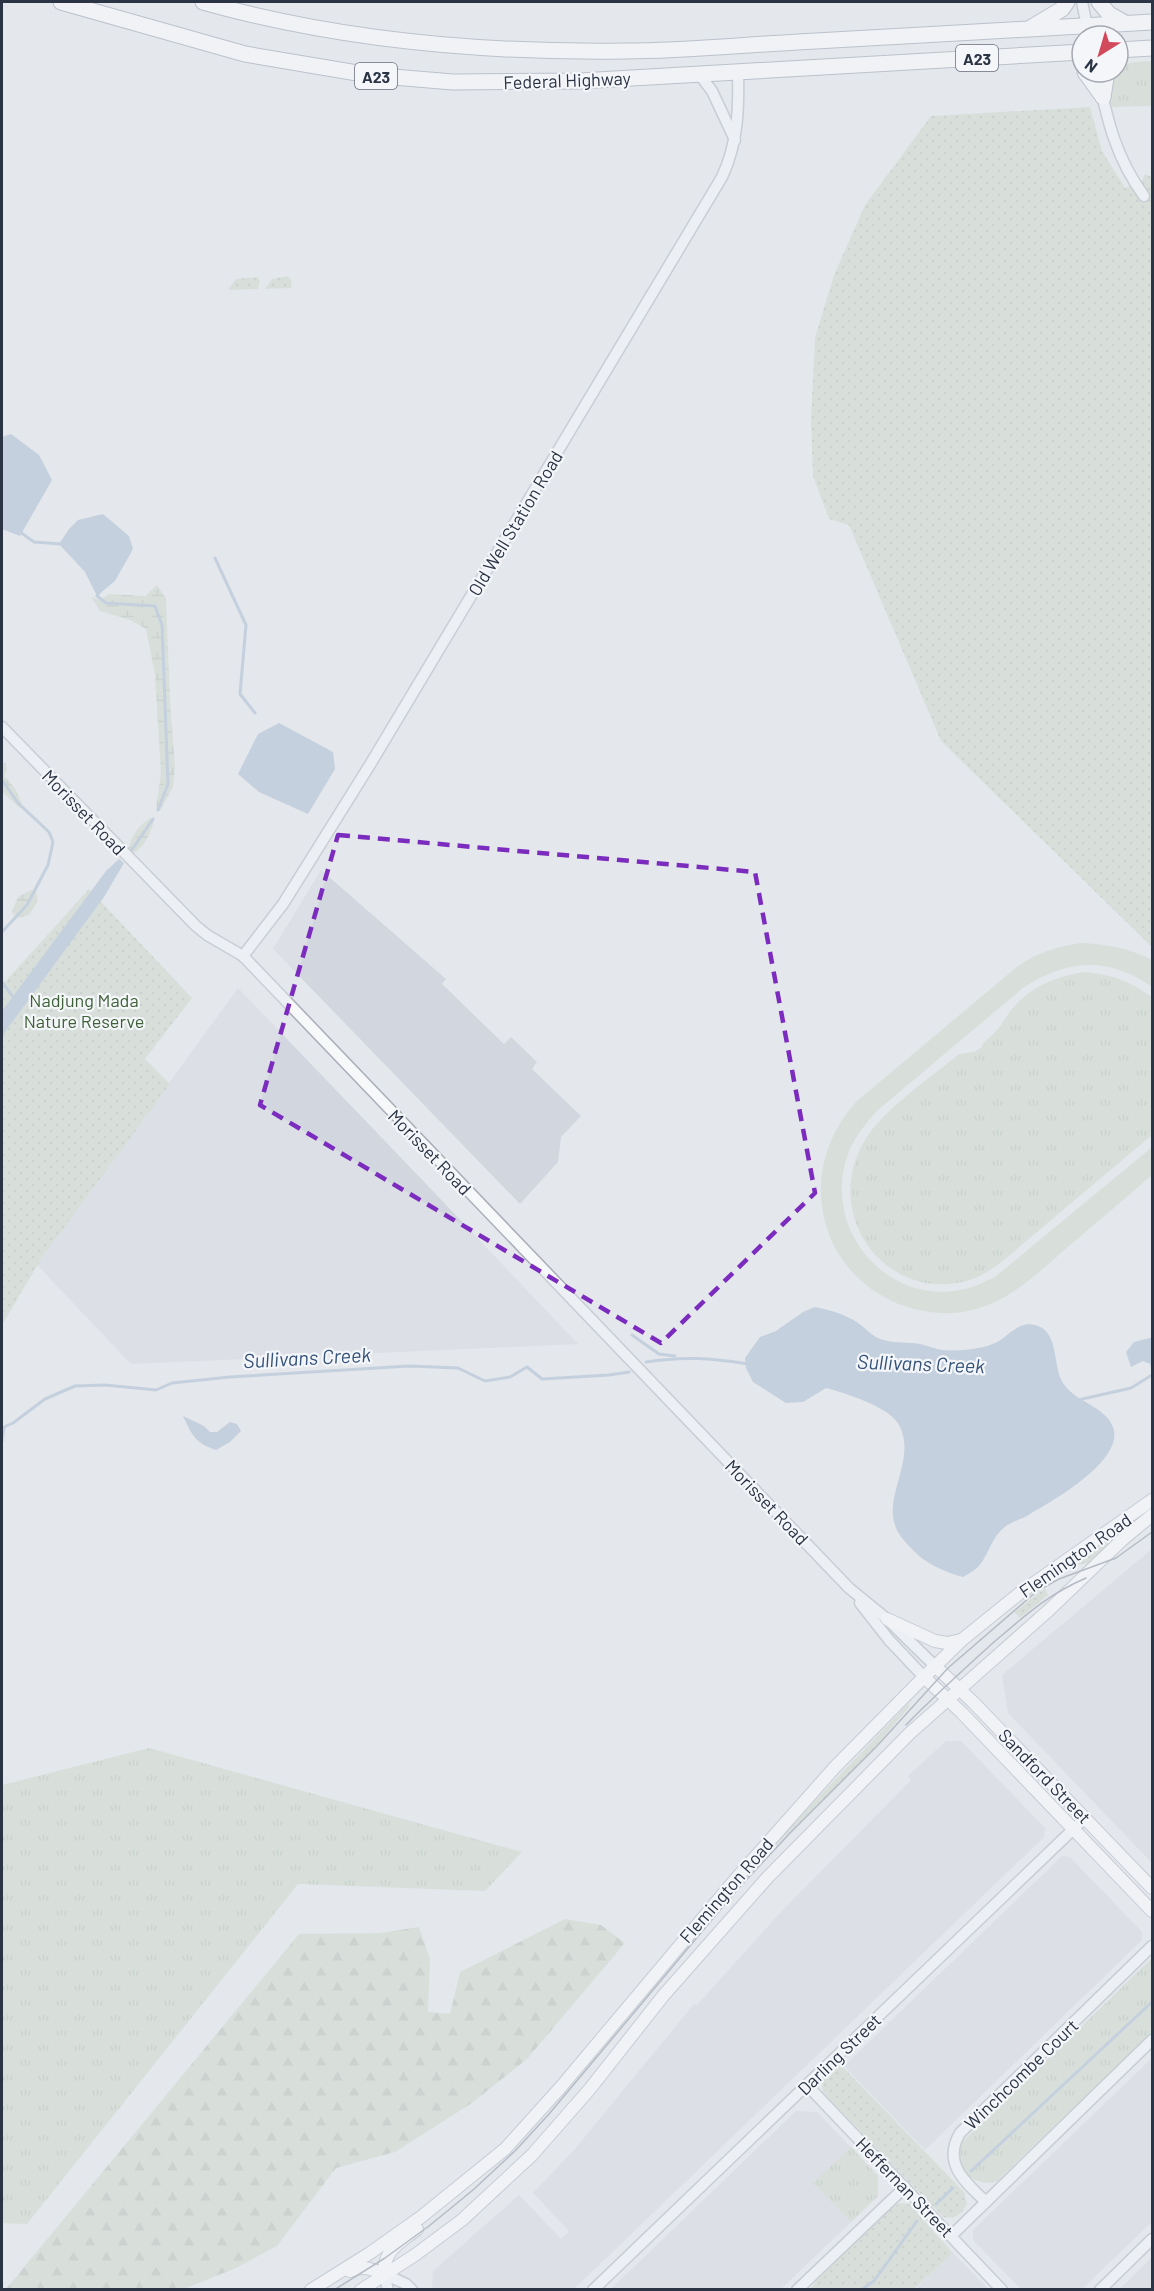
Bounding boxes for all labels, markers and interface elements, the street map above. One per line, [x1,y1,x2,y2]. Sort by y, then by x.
north arrow [1070,24,1130,84]
road number: A23 [956,45,998,71]
text: N [1081,56,1101,77]
road number: A23 [355,63,397,89]
street label: Federal Highway [503,67,631,93]
street label: Old Well Station Road [463,446,567,600]
street label: Morisset Road [38,765,130,859]
park label: Nadjung Mada Nature Reserve [24,989,144,1032]
street label: Morisset Road [384,1105,476,1199]
water label: Sullivans Creek [243,1342,372,1372]
water label: Sullivans Creek [857,1349,986,1377]
street label: Morisset Road [721,1455,813,1549]
street label: Flemington Road [1015,1508,1135,1602]
street label: Sandford Street [994,1724,1096,1828]
street label: Flemington Road [674,1833,778,1947]
street label: Darling Street [793,2009,885,2099]
street label: Winchcombe Court [960,2014,1082,2134]
street label: Heffernan Street [852,2132,958,2242]

